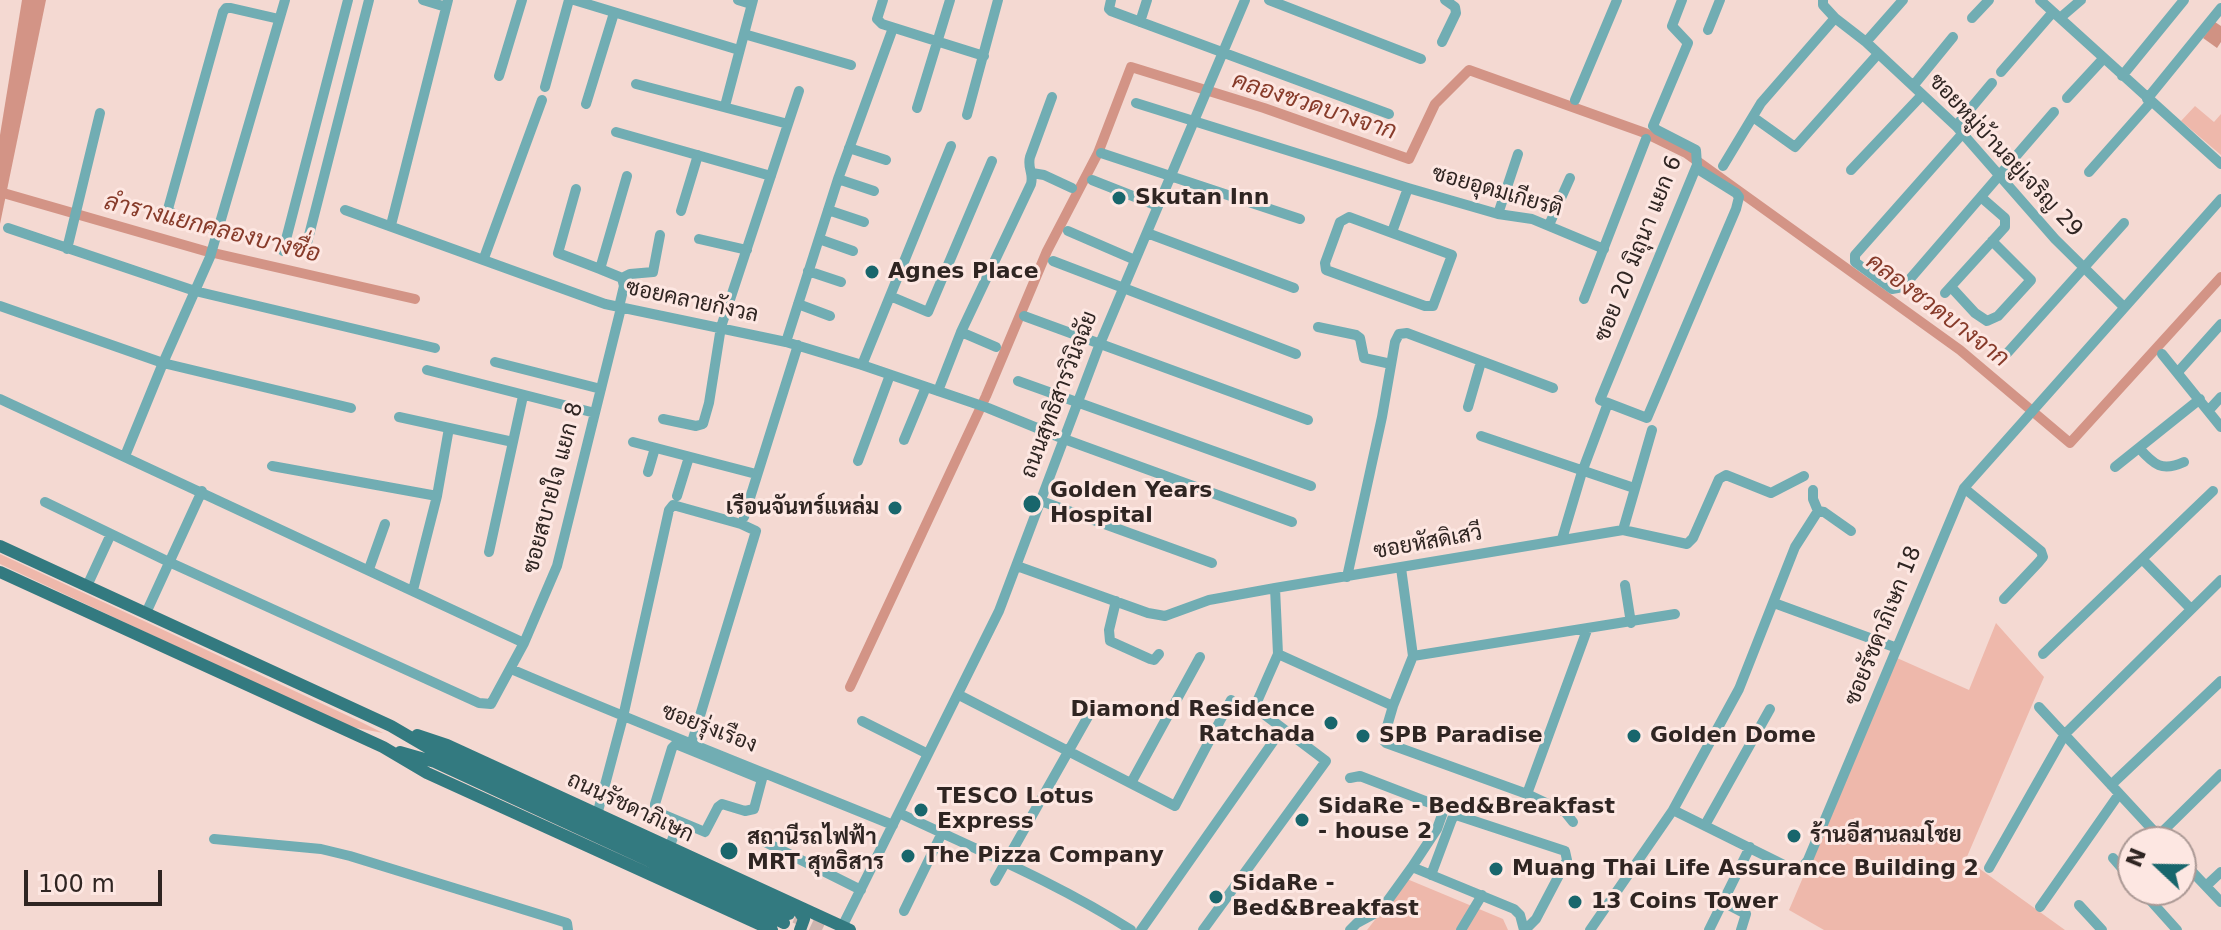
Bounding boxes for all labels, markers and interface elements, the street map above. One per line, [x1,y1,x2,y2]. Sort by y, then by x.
water label: คลองชวดบางจาก [1228,67,1400,147]
street label: ซอยหมู่บ้านอยู่เจริญ 29 [1922,69,2088,243]
street label: ซอย 20 มิถุนา แยก 6 [1590,152,1688,346]
street label: ซอยอุดมเกียรติ [1429,161,1565,223]
place label: Skutan Inn [1135,185,1269,211]
water label: ลำรางแยกคลองบางซื่อ [101,188,323,270]
marker: Skutan Inn [1110,189,1128,207]
water label: คลองชวดบางจาก [1860,248,2014,374]
place label: Agnes Place [888,259,1039,285]
marker: Agnes Place [863,263,881,281]
street label: ซอยคลายกังวล [623,275,761,329]
street label: ถนนสุทธิสารวินิจฉัย [1016,308,1104,482]
street label: ซอยสบายใจ แยก 8 [519,400,589,576]
place label: Golden Years Hospital [1050,478,1212,530]
marker: Golden Years Hospital [1021,493,1043,515]
place label: เรือนจันทร์แหล่ม [726,495,879,521]
marker: เรือนจันทร์แหล่ม [886,499,904,517]
street label: ซอยหัสดิเสวี [1372,520,1484,566]
street label: ซอยรัชดาภิเษก 18 [1840,542,1928,710]
place label: Diamond Residence Ratchada [1070,697,1315,748]
street label: ซอยรุ่งเรือง [658,699,760,759]
marker: Diamond Residence Ratchada [1322,714,1340,732]
place label: SPB Paradise [1379,723,1543,749]
place label: Golden Dome [1650,723,1816,749]
marker: SPB Paradise [1354,727,1372,745]
marker: Golden Dome [1625,727,1643,745]
street label: ถนนรัชดาภิเษก [563,767,697,849]
place label: TESCO Lotus Express [937,784,1094,836]
place label: SidaRe - Bed&Breakfast - house 2 [1318,794,1615,846]
marker: TESCO Lotus Express [912,801,930,819]
marker: SidaRe - Bed&Breakfast - house 2 [1293,811,1311,829]
place label: ร้านอีสานลมโชย [1810,823,1962,849]
place label: สถานีรถไฟฟ้า MRT สุทธิสาร [747,825,884,876]
north arrow [2117,826,2197,906]
marker: ร้านอีสานลมโชย [1785,827,1803,845]
marker: สถานีรถไฟฟ้า MRT สุทธิสาร [718,840,740,862]
place label: The Pizza Company [924,843,1164,869]
text: N [2121,844,2151,871]
marker: The Pizza Company [899,847,917,865]
scale bar [28,854,166,904]
place label: Muang Thai Life Assurance Building 2 [1512,856,1979,882]
marker: Muang Thai Life Assurance Building 2 [1487,860,1505,878]
text: 100 m [38,870,115,898]
place label: SidaRe - Bed&Breakfast [1232,871,1419,922]
marker: SidaRe - Bed&Breakfast [1207,888,1225,906]
place label: 13 Coins Tower [1591,889,1778,915]
marker: 13 Coins Tower [1566,893,1584,911]

